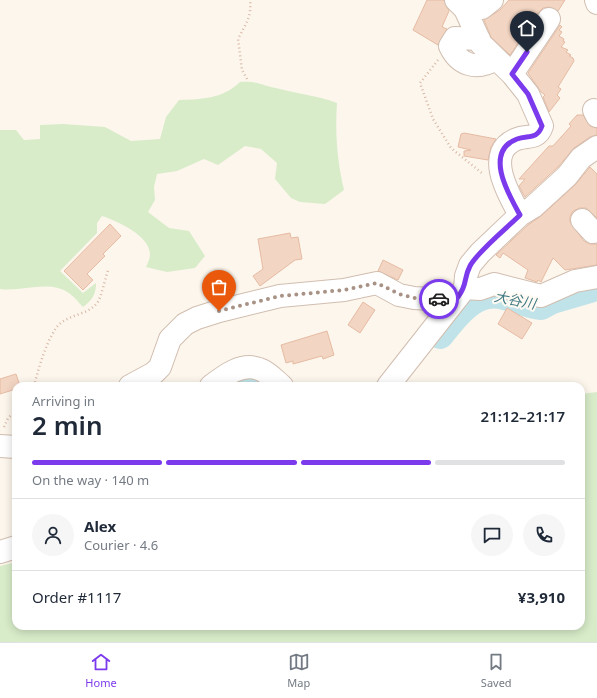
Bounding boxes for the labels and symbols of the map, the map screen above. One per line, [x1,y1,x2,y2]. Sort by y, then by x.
pin [510,11,544,52]
pin [202,270,236,311]
courier [419,279,459,319]
water label: 大谷川 [493,286,539,313]

